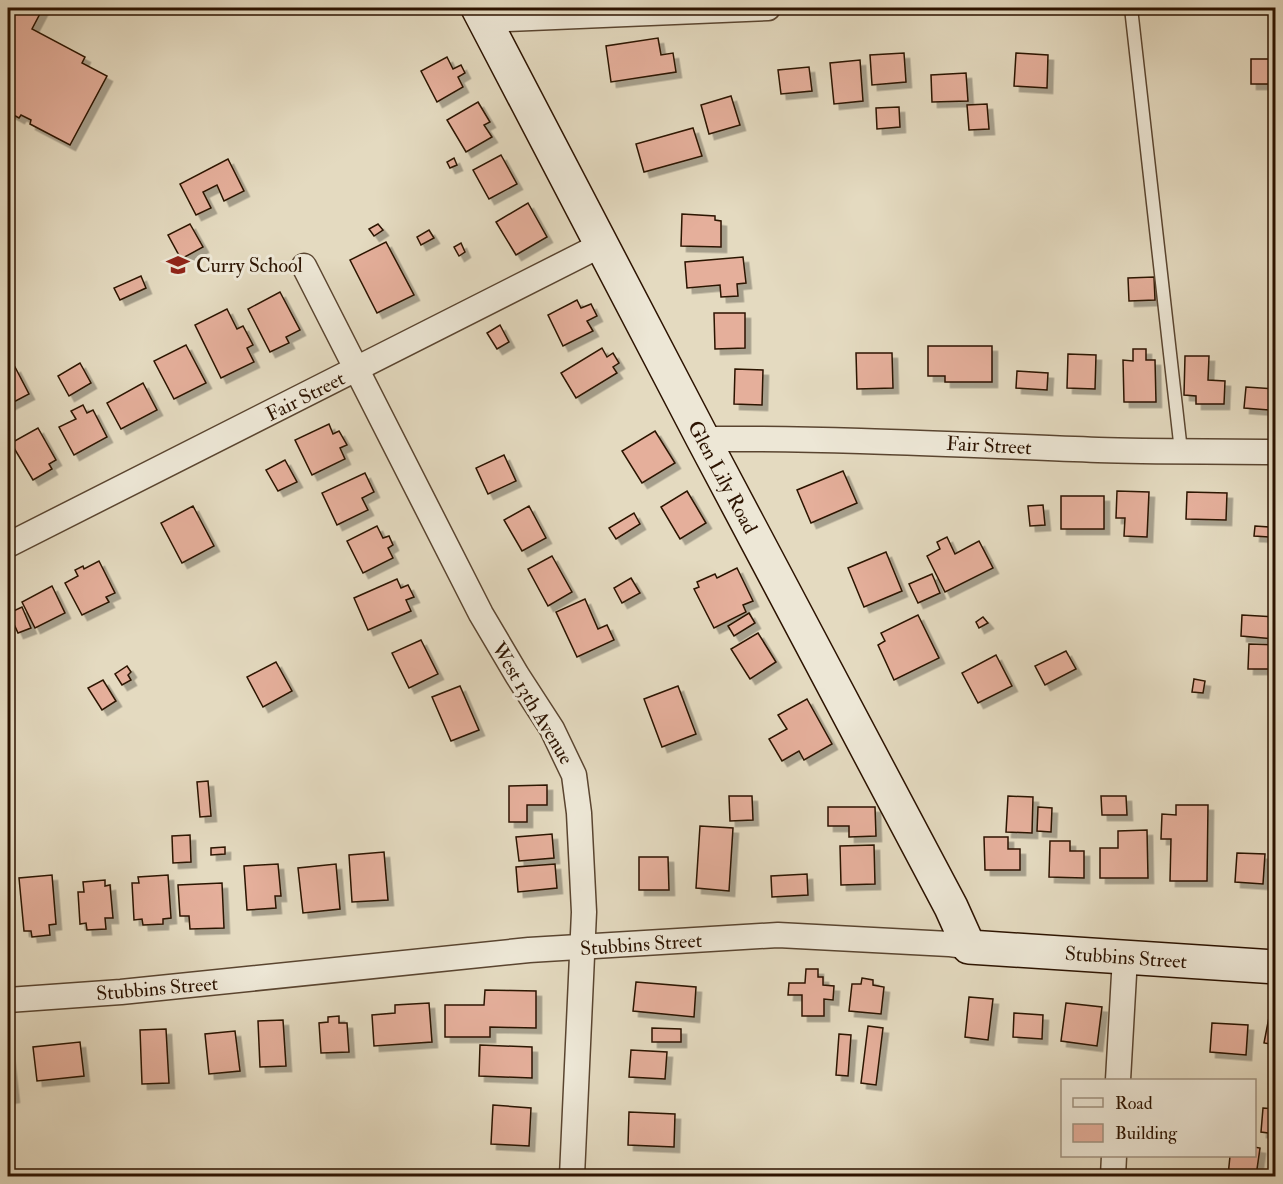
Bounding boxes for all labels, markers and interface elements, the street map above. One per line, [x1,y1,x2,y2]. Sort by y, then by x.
school or university icon: Curry School [165,252,191,278]
place label: Curry School [196,253,303,278]
street label: Fair Street [261,366,349,427]
street label: Glen Lily Road [682,416,763,538]
street label: Fair Street [946,431,1033,460]
street label: West 13th Avenue [486,637,579,769]
street label: Stubbins Street [579,928,703,961]
street label: Stubbins Street [1064,941,1188,974]
street label: Stubbins Street [95,971,220,1006]
legend [1061,1079,1256,1157]
text: Road [1115,1092,1153,1115]
text: Building [1115,1122,1178,1145]

